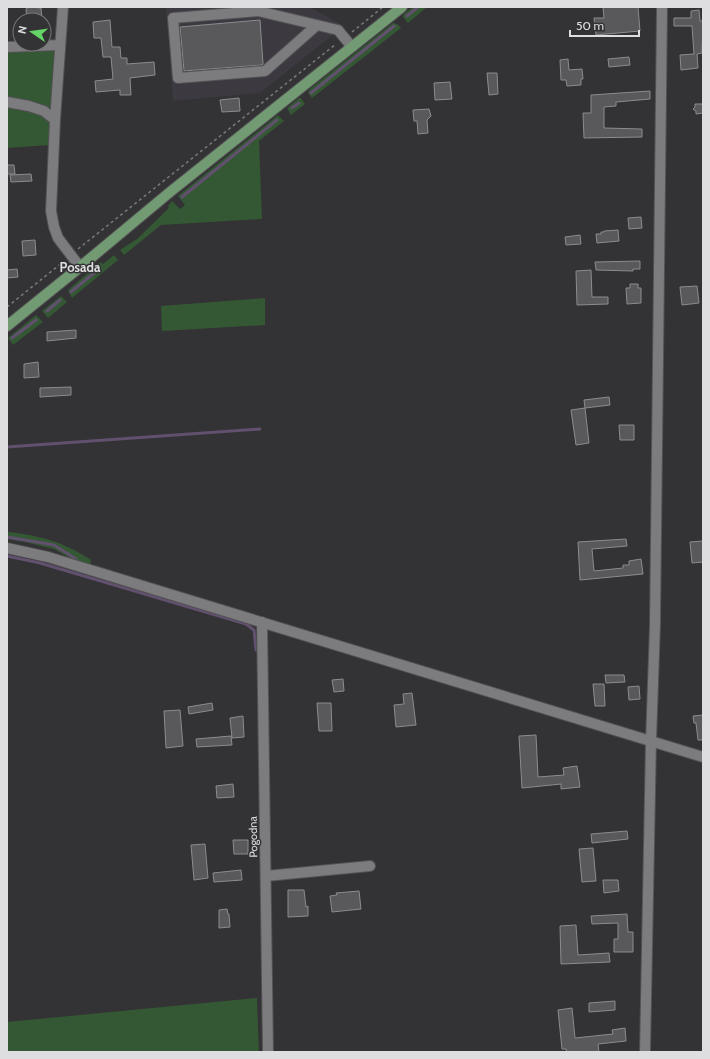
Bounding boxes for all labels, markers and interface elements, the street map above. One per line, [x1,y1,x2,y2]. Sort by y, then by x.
north arrow [12,12,52,52]
scale bar [570,12,639,38]
text: 50 m [576,18,604,33]
text: N [15,24,30,35]
district label: Posada [60,259,101,275]
street label: Pogodna [246,816,260,858]

